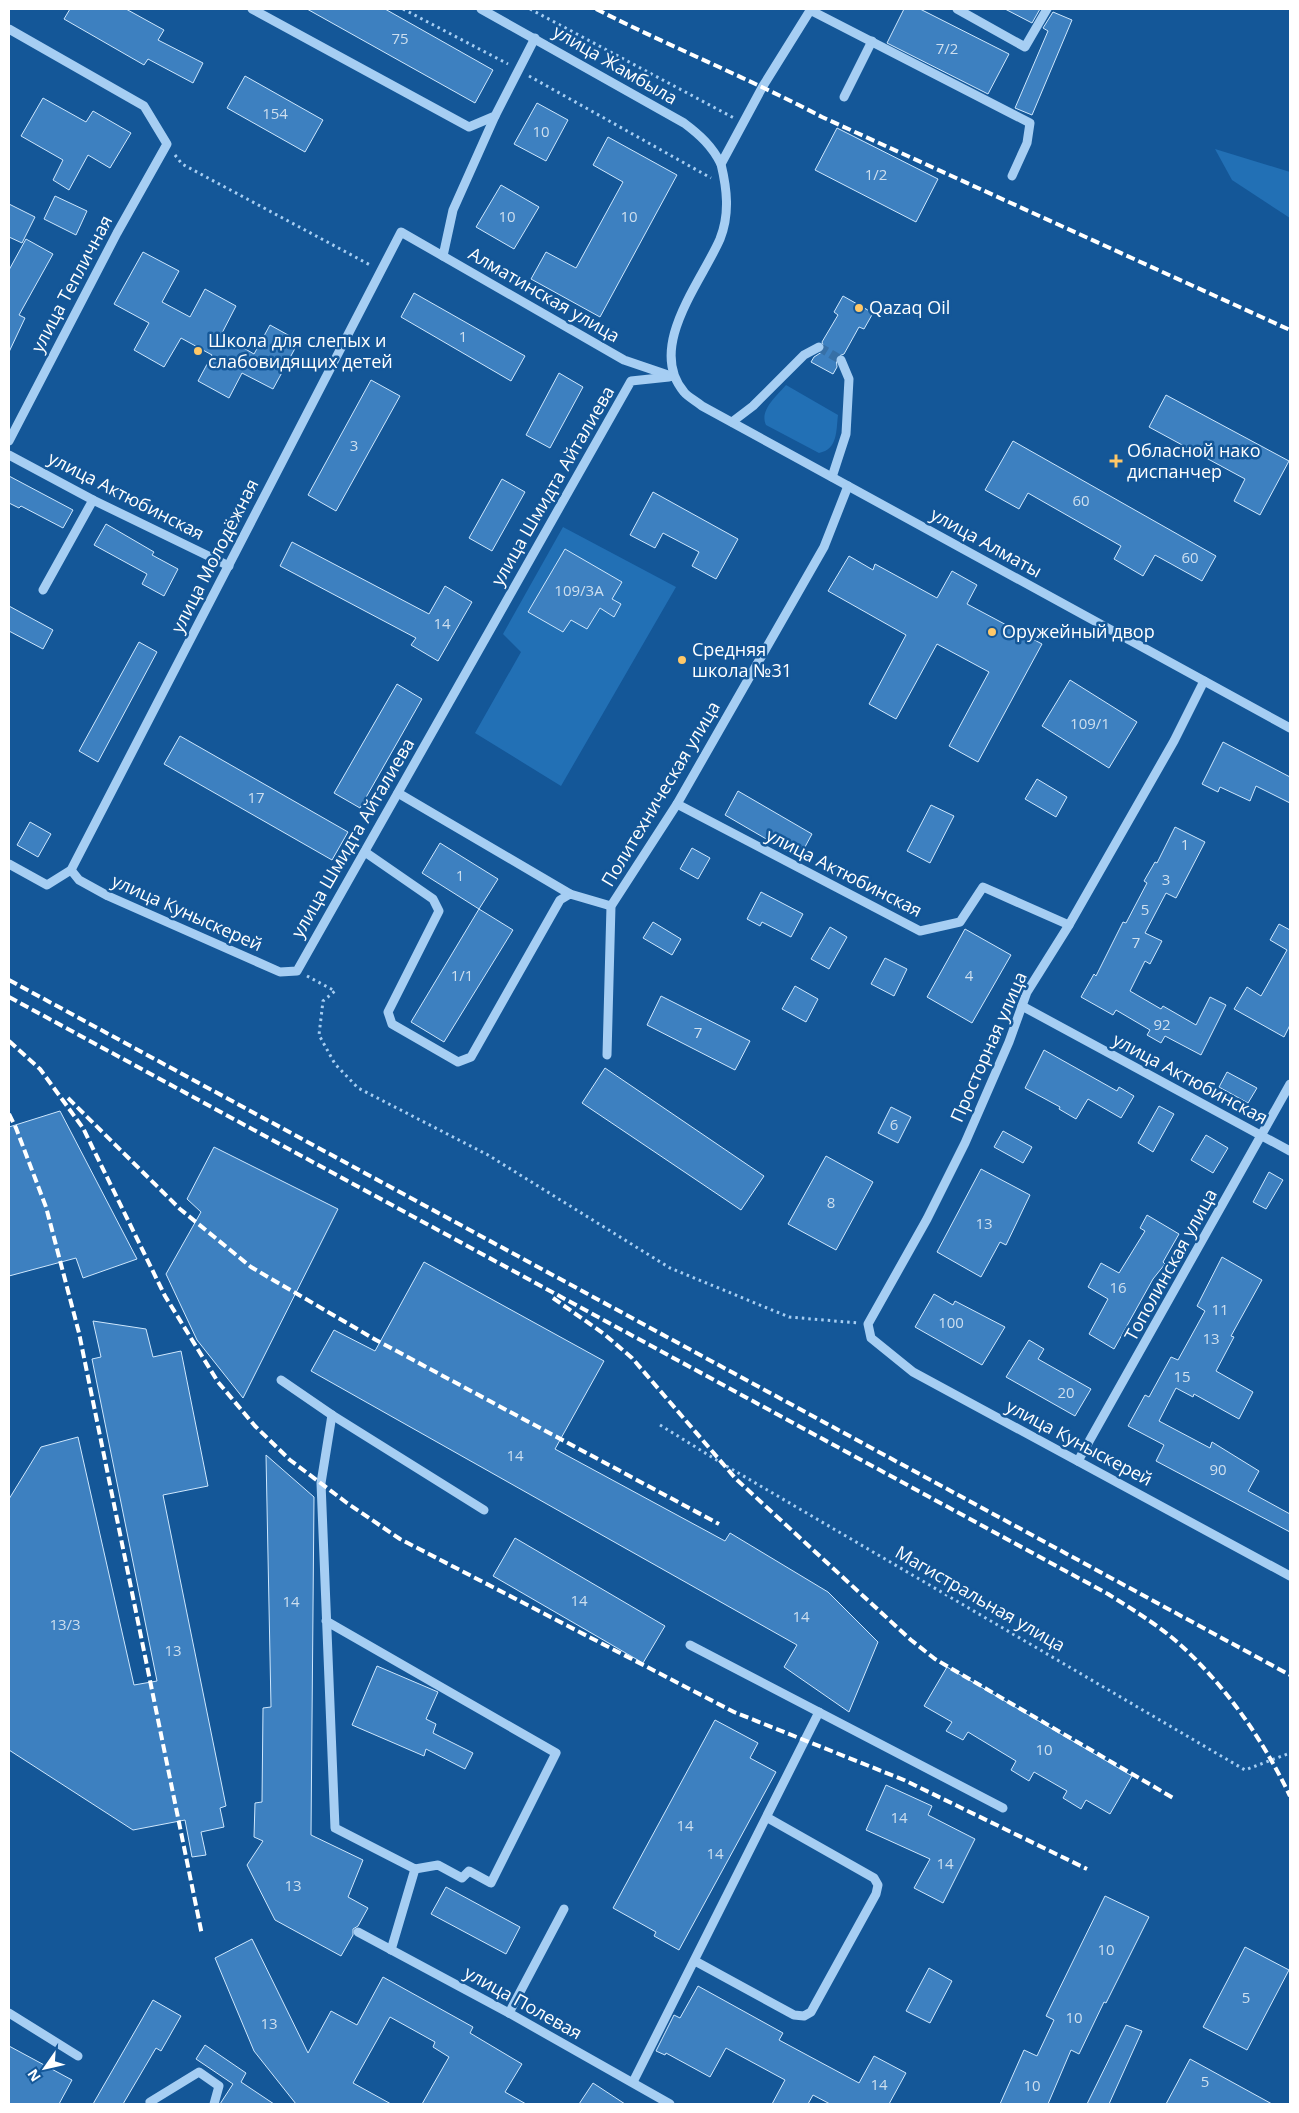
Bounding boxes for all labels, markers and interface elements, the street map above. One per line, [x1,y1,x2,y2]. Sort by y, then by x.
street label: улица Жамбыла [549,19,682,109]
house number: 75 [391,28,409,48]
house number: 7/2 [936,38,958,58]
house number: 154 [262,103,288,123]
house number: 10 [532,121,550,141]
house number: 1/2 [865,164,887,184]
house number: 10 [498,206,516,226]
house number: 10 [620,206,638,226]
street label: улица Тепличная [25,211,117,356]
street label: Алматинская улица [465,241,624,347]
place label: Qazaq Oil [869,295,950,319]
marker: Qazaq Oil [853,302,865,314]
house number: 1 [459,326,467,346]
place label: Школа для слепых и слабовидящих детей [208,328,393,373]
marker: Школа для слепых и слабовидящих детей [192,345,204,357]
street label: улица Шмидта Айталиева [485,381,619,590]
house number: 3 [350,435,358,455]
place label: Обласной нако диспанчер [1127,438,1261,483]
street label: улица Актюбинская [44,445,209,545]
marker: Обласной нако диспанчер [1109,454,1123,468]
street label: улица Молодёжная [165,474,263,637]
house number: 60 [1072,490,1090,510]
street label: улица Алматы [926,502,1046,583]
house number: 60 [1181,547,1199,567]
house number: 109/3А [554,580,604,600]
house number: 14 [433,613,451,633]
place label: Оружейный двор [1002,619,1155,643]
marker: Оружейный двор [986,626,998,638]
place label: Средняя школа №31 [692,637,792,682]
marker: Средняя школа №31 [676,654,688,666]
street label: Политехническая улица [595,696,725,891]
house number: 109/1 [1070,713,1110,733]
street label: улица Шмидта Айталиева [285,733,419,942]
house number: 17 [247,787,265,807]
street label: улица Актюбинская [762,822,927,922]
house number: 1 [1181,834,1189,854]
house number: 1 [456,865,464,885]
street label: улица Куныскерей [108,868,267,956]
house number: 3 [1162,869,1170,889]
house number: 5 [1141,899,1149,919]
house number: 7 [1132,932,1140,952]
house number: 1/1 [451,965,473,985]
house number: 4 [965,965,974,985]
street label: Просторная улица [944,968,1032,1125]
house number: 92 [1153,1014,1171,1034]
house number: 7 [694,1022,702,1042]
street label: улица Актюбинская [1109,1027,1272,1129]
house number: 6 [890,1114,898,1134]
street label: Тополинская улица [1118,1184,1222,1345]
house number: 8 [827,1192,835,1212]
house number: 13 [975,1213,993,1233]
house number: 16 [1109,1277,1127,1297]
house number: 11 [1211,1299,1229,1319]
house number: 100 [938,1312,964,1332]
house number: 13 [1202,1328,1220,1348]
house number: 15 [1173,1366,1191,1386]
house number: 20 [1057,1382,1075,1402]
street label: улица Куныскерей [1002,1393,1157,1491]
house number: 14 [506,1445,524,1465]
house number: 90 [1209,1459,1227,1479]
street label: Магистральная улица [891,1540,1070,1657]
house number: 14 [570,1590,588,1610]
house number: 14 [282,1591,300,1611]
house number: 14 [792,1606,810,1626]
house number: 13/3 [49,1614,81,1634]
house number: 13 [164,1640,182,1660]
house number: 10 [1035,1739,1053,1759]
house number: 14 [890,1807,908,1827]
house number: 14 [676,1815,694,1835]
house number: 14 [706,1843,724,1863]
house number: 14 [936,1853,954,1873]
house number: 13 [284,1875,302,1895]
house number: 10 [1097,1939,1115,1959]
street label: улица Полевая [460,1960,587,2044]
house number: 5 [1242,1987,1250,2007]
house number: 10 [1065,2007,1083,2027]
house number: 13 [260,2013,278,2033]
north arrow [20,2043,70,2093]
text: N [23,2066,45,2086]
house number: 5 [1201,2071,1209,2091]
house number: 14 [870,2074,888,2094]
house number: 10 [1023,2075,1041,2095]

